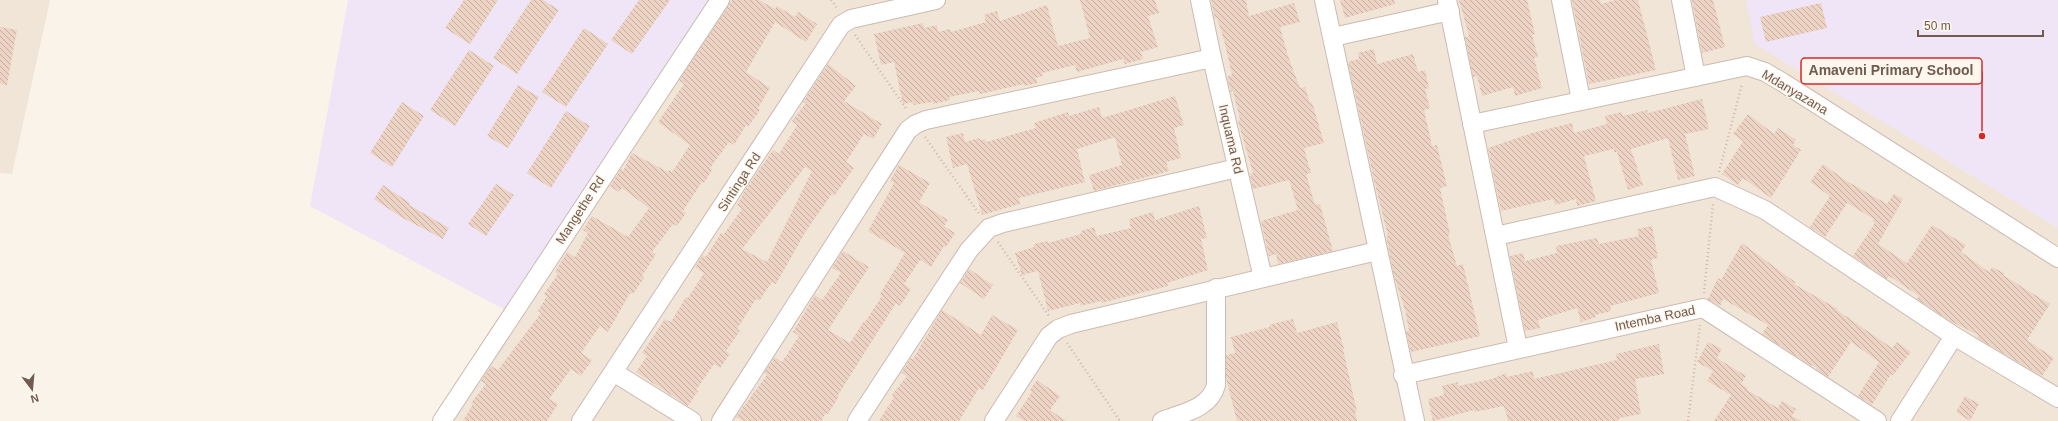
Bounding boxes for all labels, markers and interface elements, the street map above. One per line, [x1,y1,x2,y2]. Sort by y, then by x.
scale bar [1918,12,2043,38]
text: 50 m [1924,19,1951,33]
callout: Amaveni Primary School [1801,58,1982,84]
text: Amaveni Primary School [1809,62,1973,78]
street label: Mdanyazana [1759,66,1831,118]
street label: Inquama Rd [1216,103,1246,175]
street label: Sintinga Rd [714,150,764,214]
street label: Mangethe Rd [552,173,608,247]
street label: Intemba Road [1613,302,1697,334]
north arrow [12,369,52,409]
text: N [29,392,40,405]

